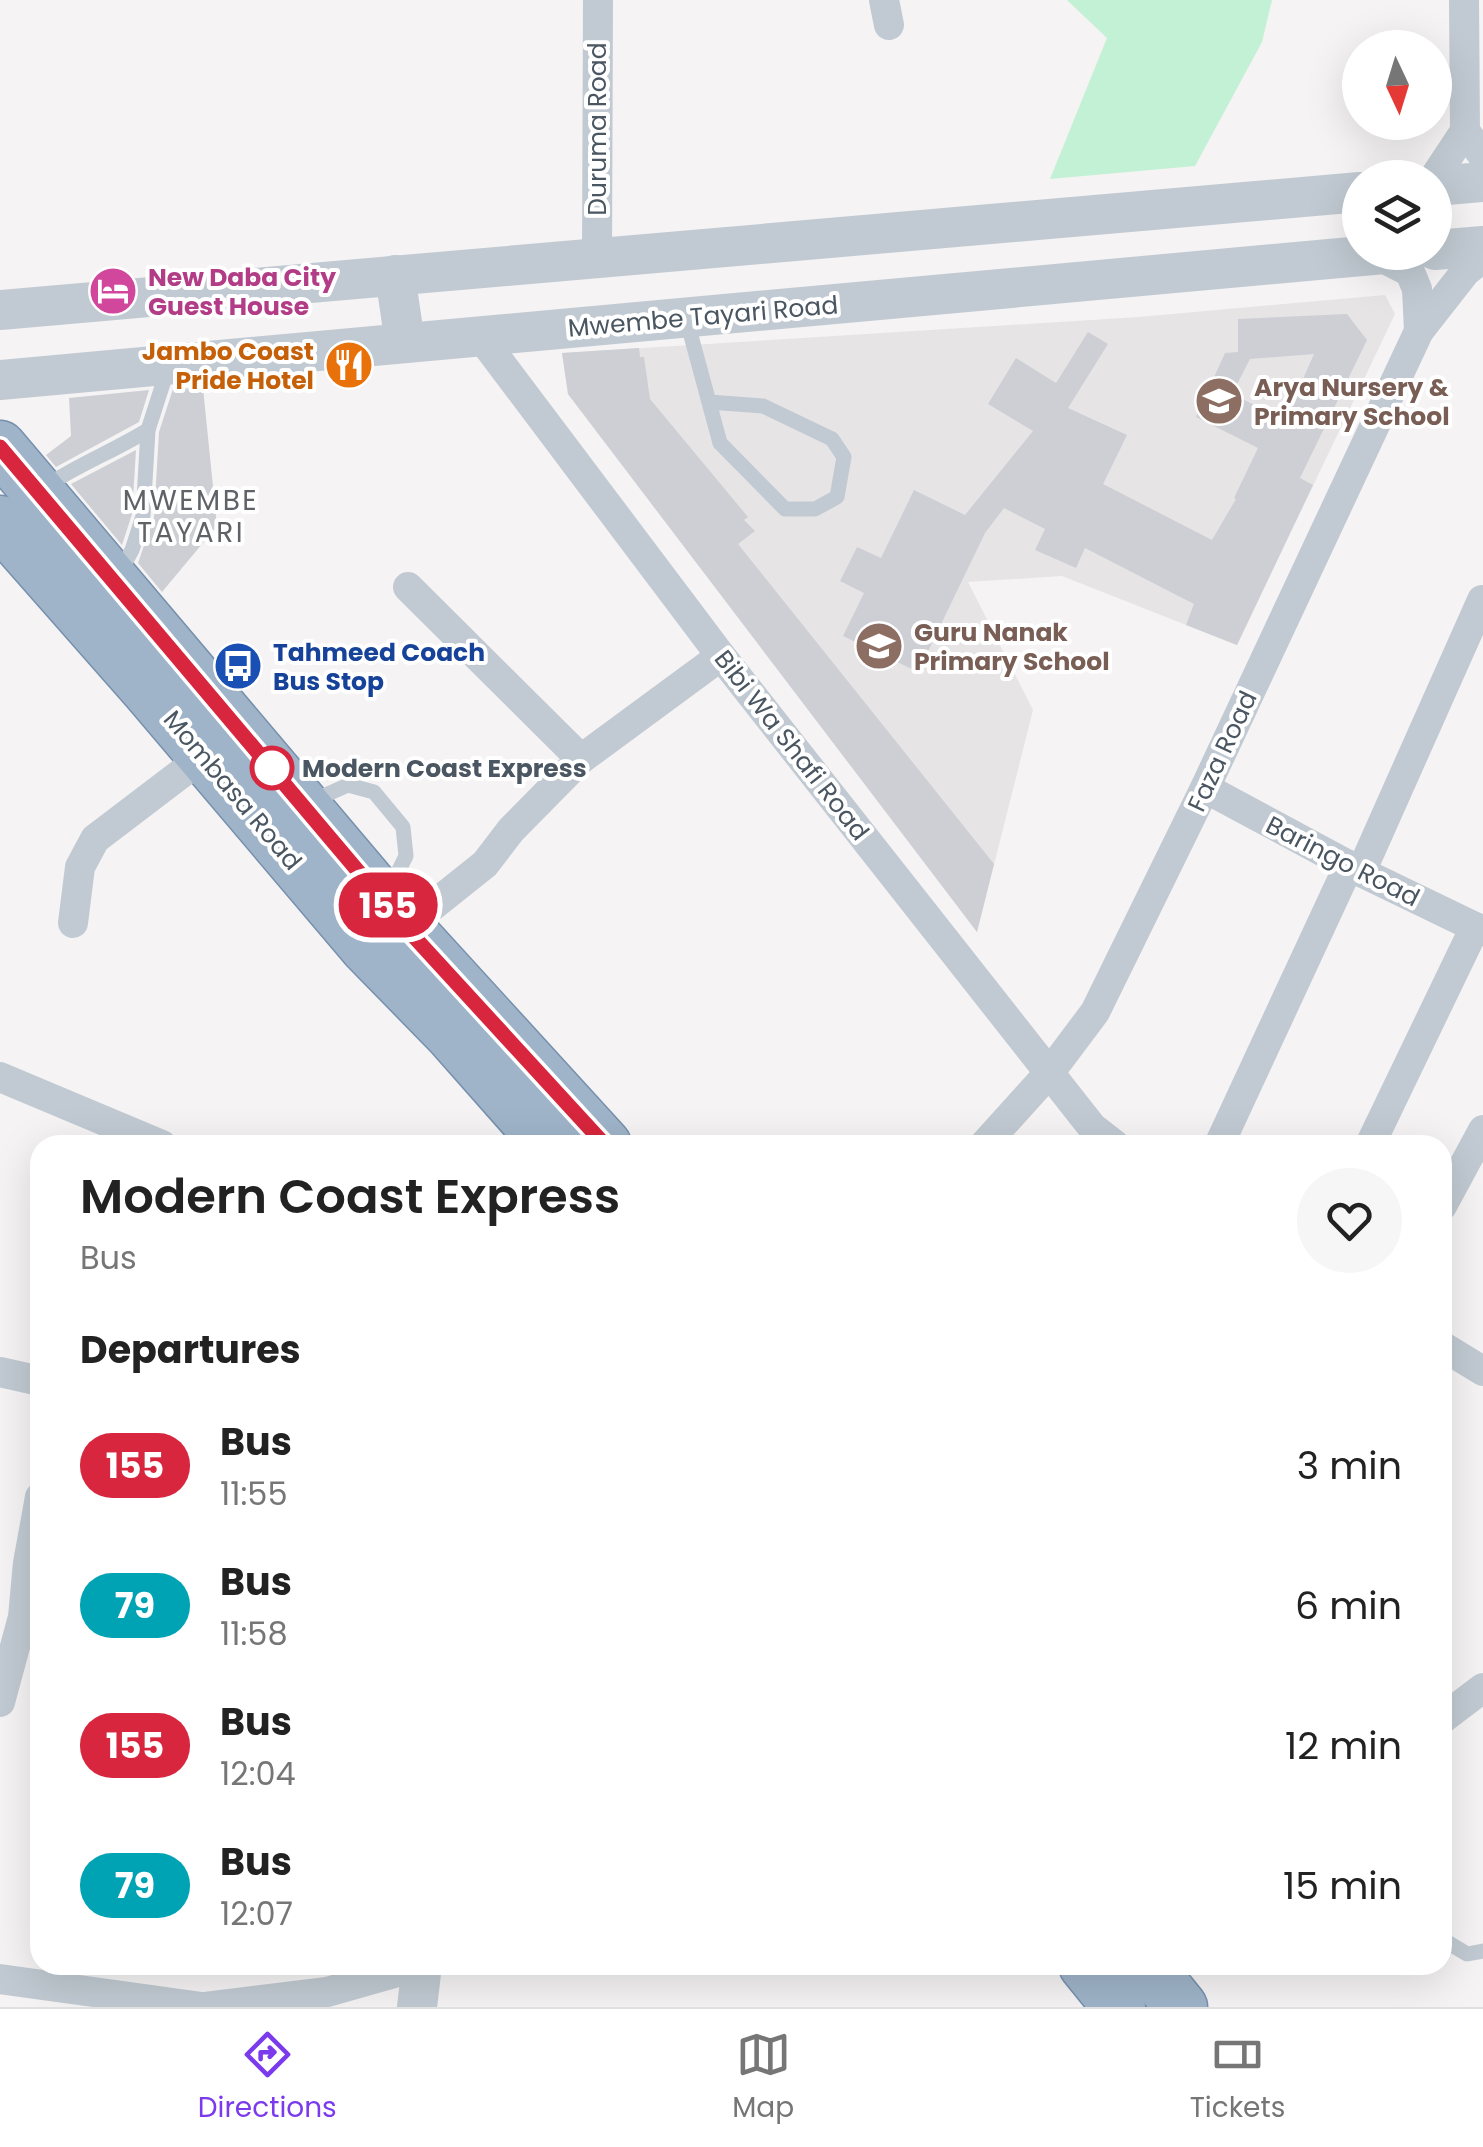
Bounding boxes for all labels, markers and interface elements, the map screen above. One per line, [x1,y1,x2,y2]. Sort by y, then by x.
north arrow [1342,30,1452,140]
map controls [1342,30,1452,270]
street label: Duruma Road [580,42,615,216]
button: layers [1342,160,1452,270]
place label: New Daba City Guest House [148,260,336,324]
hotel icon: New Daba City Guest House [87,265,139,317]
street label: Mwembe Tayari Road [567,287,840,346]
place label: Jambo Coast Pride Hotel [142,334,314,398]
restaurant icon: Jambo Coast Pride Hotel [323,339,375,391]
place label: Arya Nursery & Primary School [1254,370,1450,434]
school or university icon: Arya Nursery & Primary School [1193,375,1245,427]
district label: MWEMBE TAYARI [123,481,259,552]
place label: Guru Nanak Primary School [914,615,1110,679]
school or university icon: Guru Nanak Primary School [853,620,905,672]
place label: Tahmeed Coach Bus Stop [273,635,485,699]
bus stop icon: Tahmeed Coach Bus Stop [212,640,264,692]
street label: Bibi Wa Shafi Road [706,643,877,848]
street label: Faza Road [1179,685,1266,817]
street label: Mombasa Road [155,703,310,878]
marker: Modern Coast Express [251,747,293,789]
place label: Modern Coast Express [302,751,587,786]
street label: Baringo Road [1260,808,1426,915]
line badge: 155 [330,872,446,938]
text: 155 [359,881,417,930]
text: Modern Coast Express [80,1163,620,1230]
button: heart [1297,1168,1402,1273]
text: Bus [80,1235,137,1280]
text: Departures [80,1323,301,1376]
text: Bus [220,1415,292,1468]
text: 3 min [1297,1439,1402,1492]
text: 155 [106,1441,164,1490]
text: 11:55 [220,1471,288,1516]
text: Bus [220,1555,292,1608]
text: 6 min [1295,1579,1402,1632]
text: 79 [115,1581,155,1630]
text: 11:58 [220,1611,288,1656]
text: Bus [220,1695,292,1748]
text: 12 min [1285,1719,1402,1772]
text: 155 [106,1721,164,1770]
text: 12:04 [220,1751,296,1796]
text: Bus [220,1835,292,1888]
text: 15 min [1283,1859,1402,1912]
text: 79 [115,1861,155,1910]
text: 12:07 [220,1891,293,1936]
tab: Directions [198,2027,337,2129]
tab: Map [732,2027,794,2129]
tab: Tickets [1190,2027,1285,2129]

